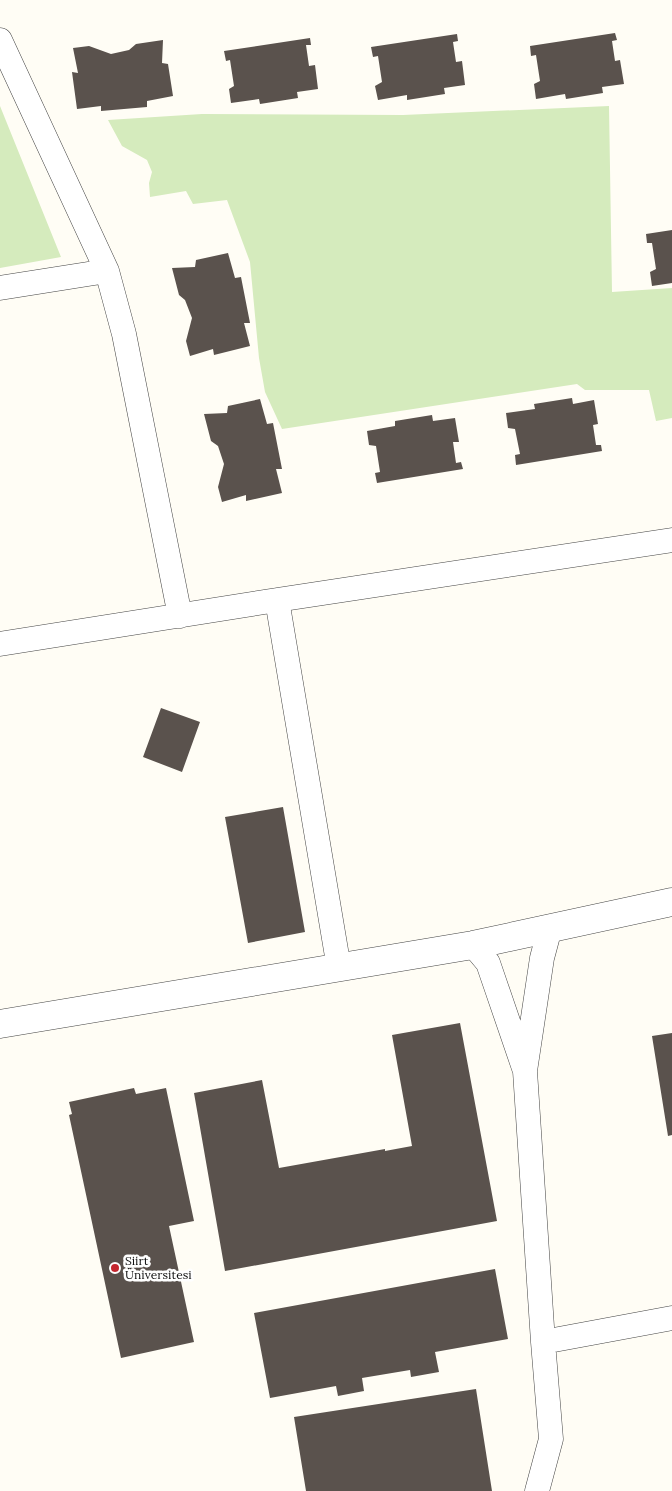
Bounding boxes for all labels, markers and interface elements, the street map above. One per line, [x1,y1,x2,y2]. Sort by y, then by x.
place label: Siirt Üniversitesi [125,1253,192,1282]
marker: Siirt Üniversitesi [109,1262,121,1274]

